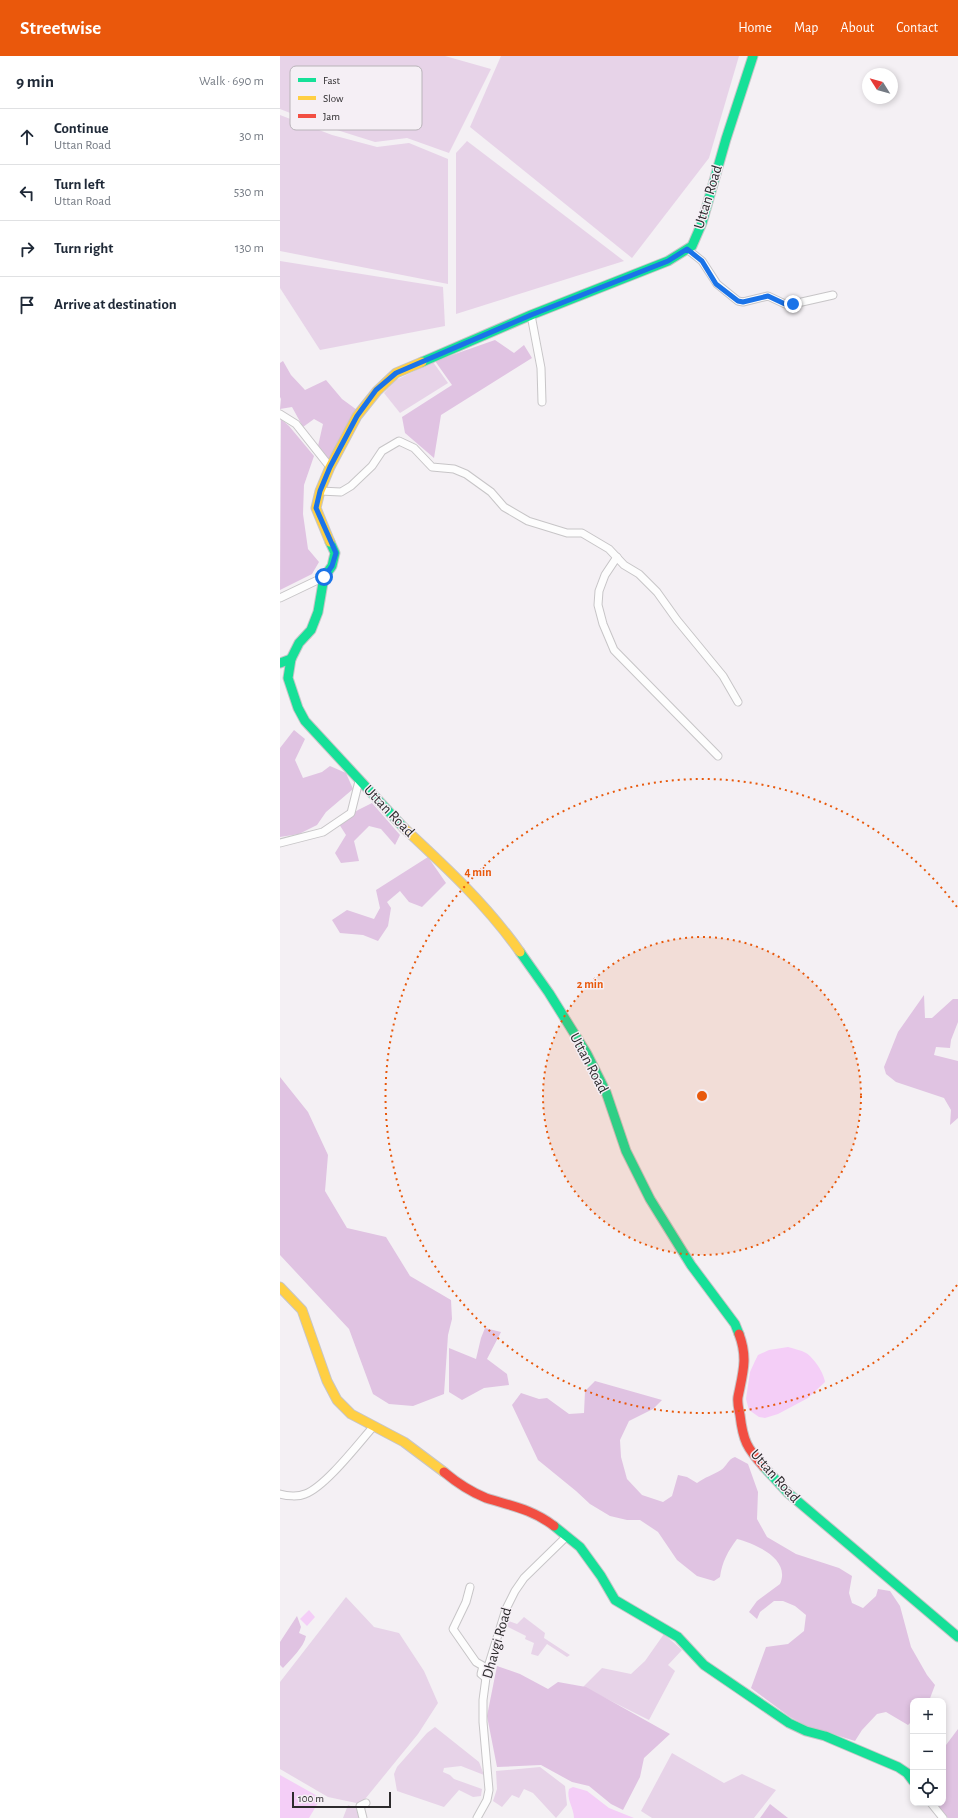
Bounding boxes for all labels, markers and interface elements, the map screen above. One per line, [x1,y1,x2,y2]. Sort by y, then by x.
text: Streetwise [20,19,101,38]
text: Home [738,21,772,35]
text: Map [794,21,818,35]
text: About [840,21,874,35]
text: Contact [896,21,938,35]
legend [290,66,422,130]
north arrow [862,68,898,104]
text: 9 min [16,73,54,90]
text: Walk · 690 m [199,75,264,88]
text: Fast [323,75,341,86]
text: Slow [323,93,344,104]
text: Jam [323,111,340,122]
text: Continue [54,121,109,136]
icon: ahead [16,126,38,148]
text: 30 m [239,130,264,143]
text: Uttan Road [54,139,111,152]
street label: Uttan Road [691,163,725,231]
text: Turn left [54,177,105,192]
icon: left [16,182,38,204]
text: 530 m [234,186,264,199]
text: Uttan Road [54,195,111,208]
icon: right [16,238,38,260]
text: Turn right [54,241,113,256]
text: 130 m [235,242,264,255]
icon: arrive [16,294,38,316]
route end [784,295,802,313]
text: Arrive at destination [54,297,177,312]
route start [315,568,333,586]
street label: Uttan Road [361,782,417,840]
text: 4 min [464,866,492,878]
text: 2 min [577,978,603,990]
street label: Uttan Road [567,1030,611,1096]
centre of rings [695,1089,709,1103]
street label: Uttan Road [747,1447,803,1506]
street label: Dhavgi Road [480,1605,514,1680]
map controls [910,1698,946,1806]
button: + [910,1698,946,1734]
button: − [910,1734,946,1770]
button: locate [910,1770,946,1806]
scale bar [292,1790,391,1809]
text: 100 m [298,1793,324,1804]

